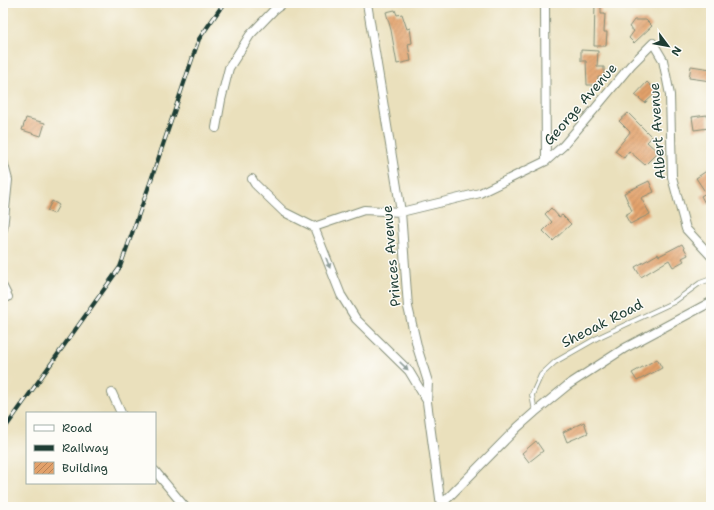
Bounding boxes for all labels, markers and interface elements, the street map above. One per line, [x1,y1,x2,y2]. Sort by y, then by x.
north arrow [648,26,688,66]
text: N [667,43,685,59]
street label: George Avenue [539,59,621,149]
street label: Albert Avenue [645,82,669,180]
street label: Princes Avenue [378,204,404,308]
one-way arrow [326,257,332,269]
street label: Sheoak Road [558,295,646,351]
one-way arrow [399,361,409,371]
legend [26,412,156,484]
text: Road [62,420,93,436]
text: Railway [62,440,109,456]
text: Building [62,460,108,476]

